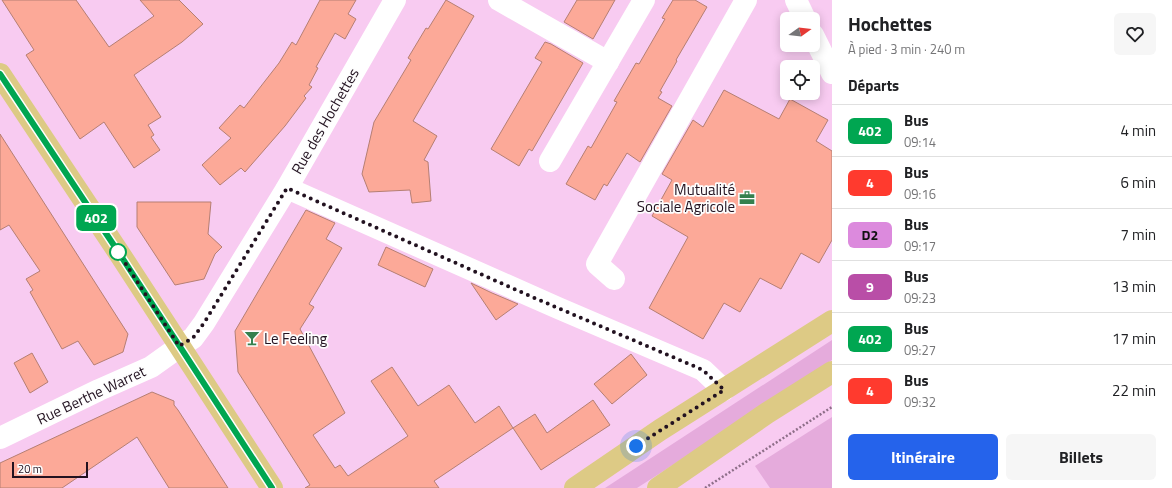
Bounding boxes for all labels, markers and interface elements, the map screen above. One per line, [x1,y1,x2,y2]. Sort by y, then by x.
text: Hochettes [848,9,932,38]
north arrow [780,12,820,52]
map controls [780,12,820,100]
button: heart [1114,13,1156,55]
text: À pied · 3 min · 240 m [848,39,965,59]
button: locate [780,60,820,100]
street label: Rue des Hochettes [285,64,365,178]
text: Départs [848,74,899,97]
text: Bus [904,109,929,132]
text: 4 min [1120,119,1156,142]
text: 402 [858,120,882,141]
text: 09:14 [904,132,936,152]
text: Bus [904,161,929,184]
text: 6 min [1120,171,1156,194]
text: 4 [866,172,874,193]
place label: Mutualité Sociale Agricole [637,178,735,218]
text: 09:16 [904,184,936,204]
office icon: Mutualité Sociale Agricole [738,189,756,207]
line badge: 402 [73,205,119,231]
text: 402 [84,207,108,228]
text: Bus [904,213,929,236]
text: 7 min [1120,223,1156,246]
text: D2 [862,224,878,245]
text: 09:17 [904,236,936,256]
unlabelled marker [109,243,127,261]
text: Bus [904,265,929,288]
text: 13 min [1112,275,1156,298]
text: 9 [866,276,874,297]
text: 09:23 [904,288,936,308]
text: Bus [904,317,929,340]
place label: Le Feeling [264,327,328,350]
text: 17 min [1112,327,1156,350]
text: 402 [858,328,882,349]
bar icon: Le Feeling [243,329,261,347]
text: 09:27 [904,340,936,360]
street label: Rue Berthe Warret [33,359,150,430]
text: Bus [904,369,929,392]
text: 22 min [1112,379,1156,402]
text: 4 [866,380,874,401]
text: 09:32 [904,392,936,412]
button: Itinéraire [848,434,998,480]
button: Billets [1006,434,1156,480]
your location [626,436,646,456]
scale bar [12,460,88,479]
text: 20 m [18,461,42,477]

